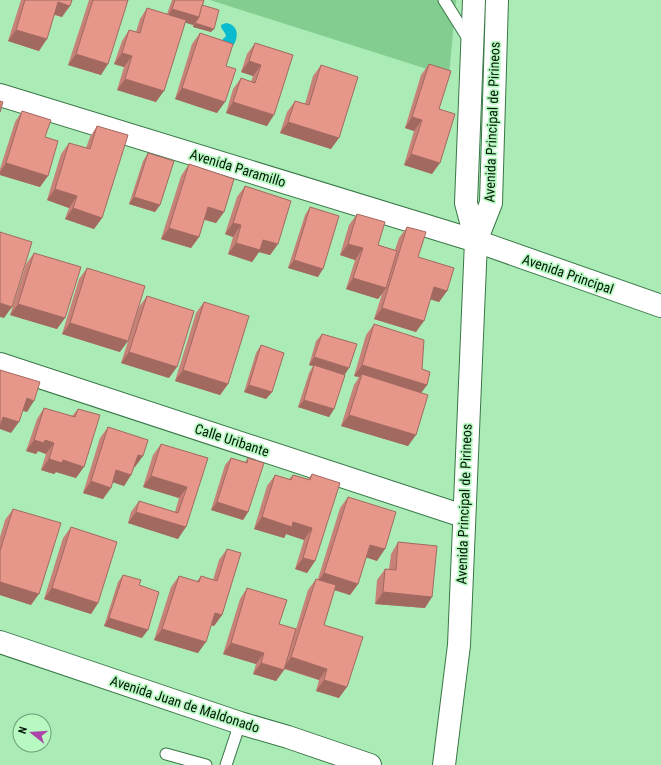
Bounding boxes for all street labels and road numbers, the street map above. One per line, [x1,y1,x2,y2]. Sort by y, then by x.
street label: Avenida Principal de Pirineos [481,41,503,203]
street label: Avenida Paramillo [188,146,288,190]
street label: Avenida Principal [520,251,616,297]
street label: Calle Uribante [193,420,272,460]
street label: Avenida Principal de Pirineos [453,423,475,585]
street label: Avenida Juan de Maldonado [108,672,262,736]

